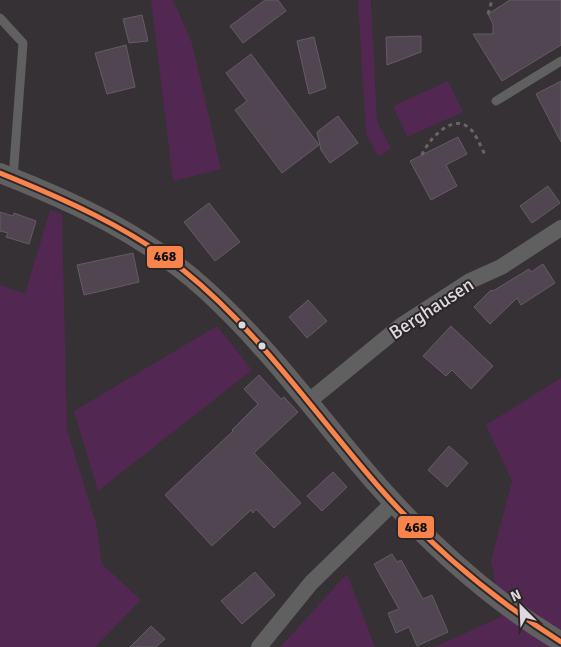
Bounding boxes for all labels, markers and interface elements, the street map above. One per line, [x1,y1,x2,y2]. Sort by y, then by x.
line badge: 468 [146,245,184,269]
text: 468 [154,248,177,265]
street label: Berghausen [385,273,479,345]
unlabelled marker [237,320,247,330]
unlabelled marker [257,341,267,351]
line badge: 468 [397,515,435,539]
text: 468 [405,519,428,536]
north arrow [496,582,546,632]
text: N [508,586,524,605]

